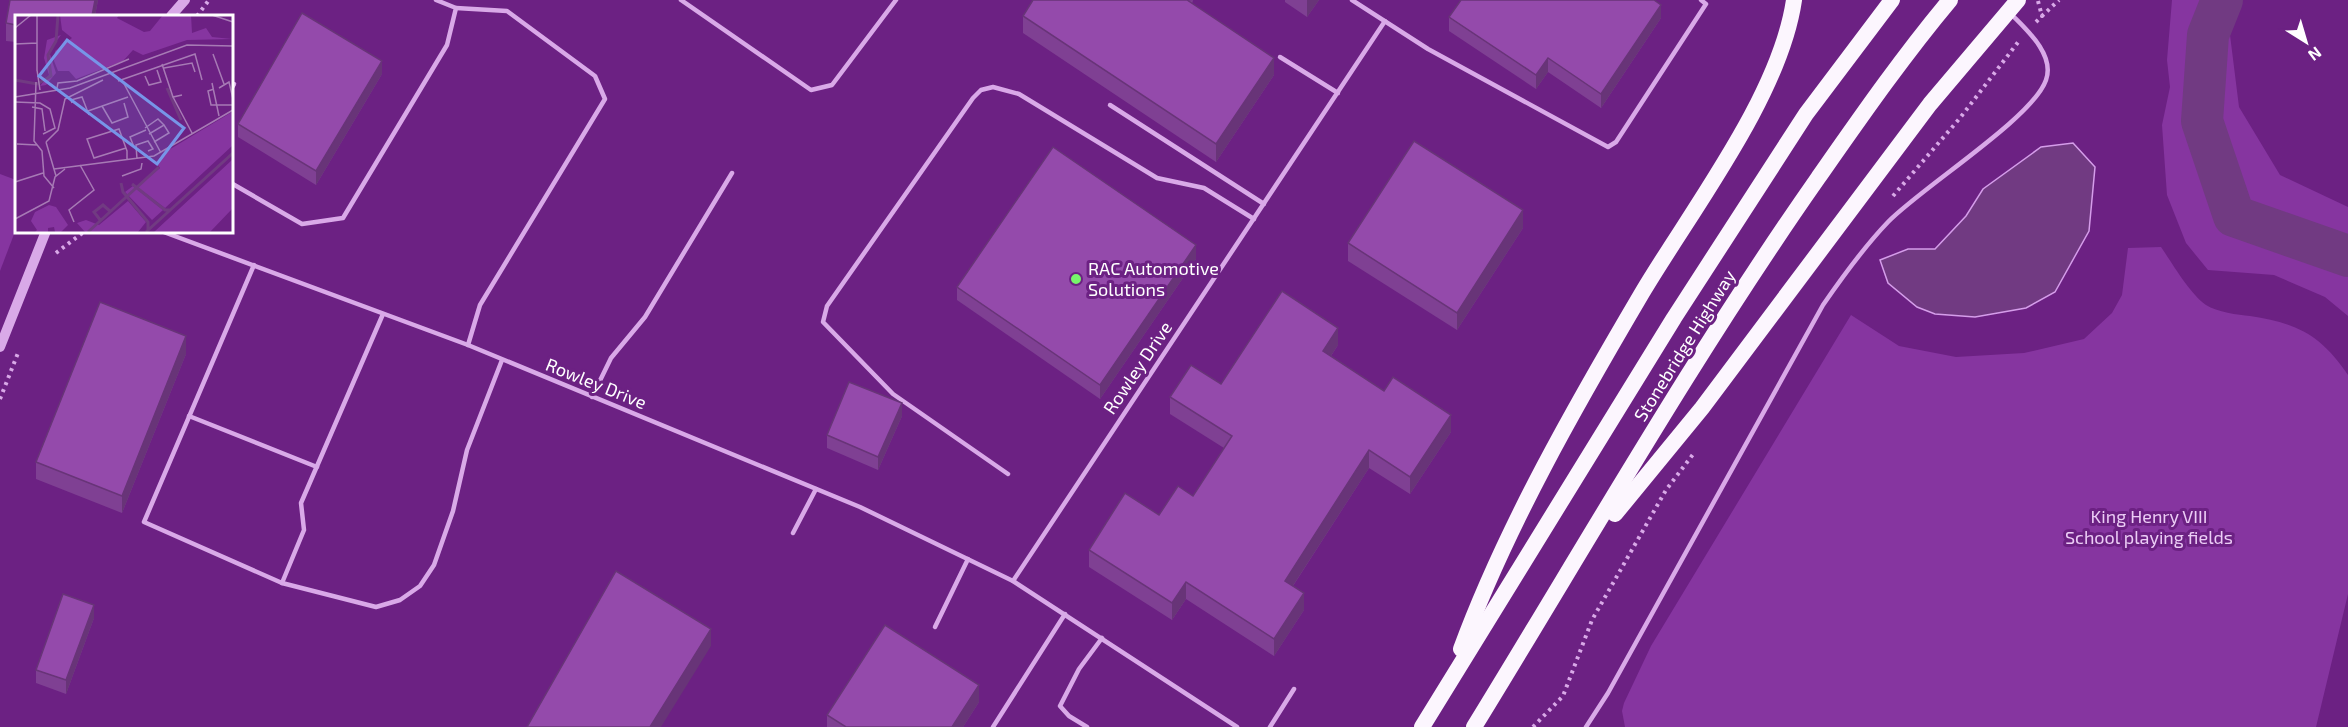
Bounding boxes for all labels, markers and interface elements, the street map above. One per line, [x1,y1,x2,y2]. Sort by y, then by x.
north arrow [2276,12,2336,72]
inset map [15,15,232,232]
text: N [2305,43,2326,65]
place label: RAC Automotive Solutions [1088,257,1219,300]
street label: Stonebridge Highway [1629,265,1740,425]
marker: RAC Automotive Solutions [1069,272,1083,286]
street label: Rowley Drive [1098,317,1176,418]
street label: Rowley Drive [543,353,650,413]
park label: King Henry VIII School playing fields [2065,505,2233,548]

